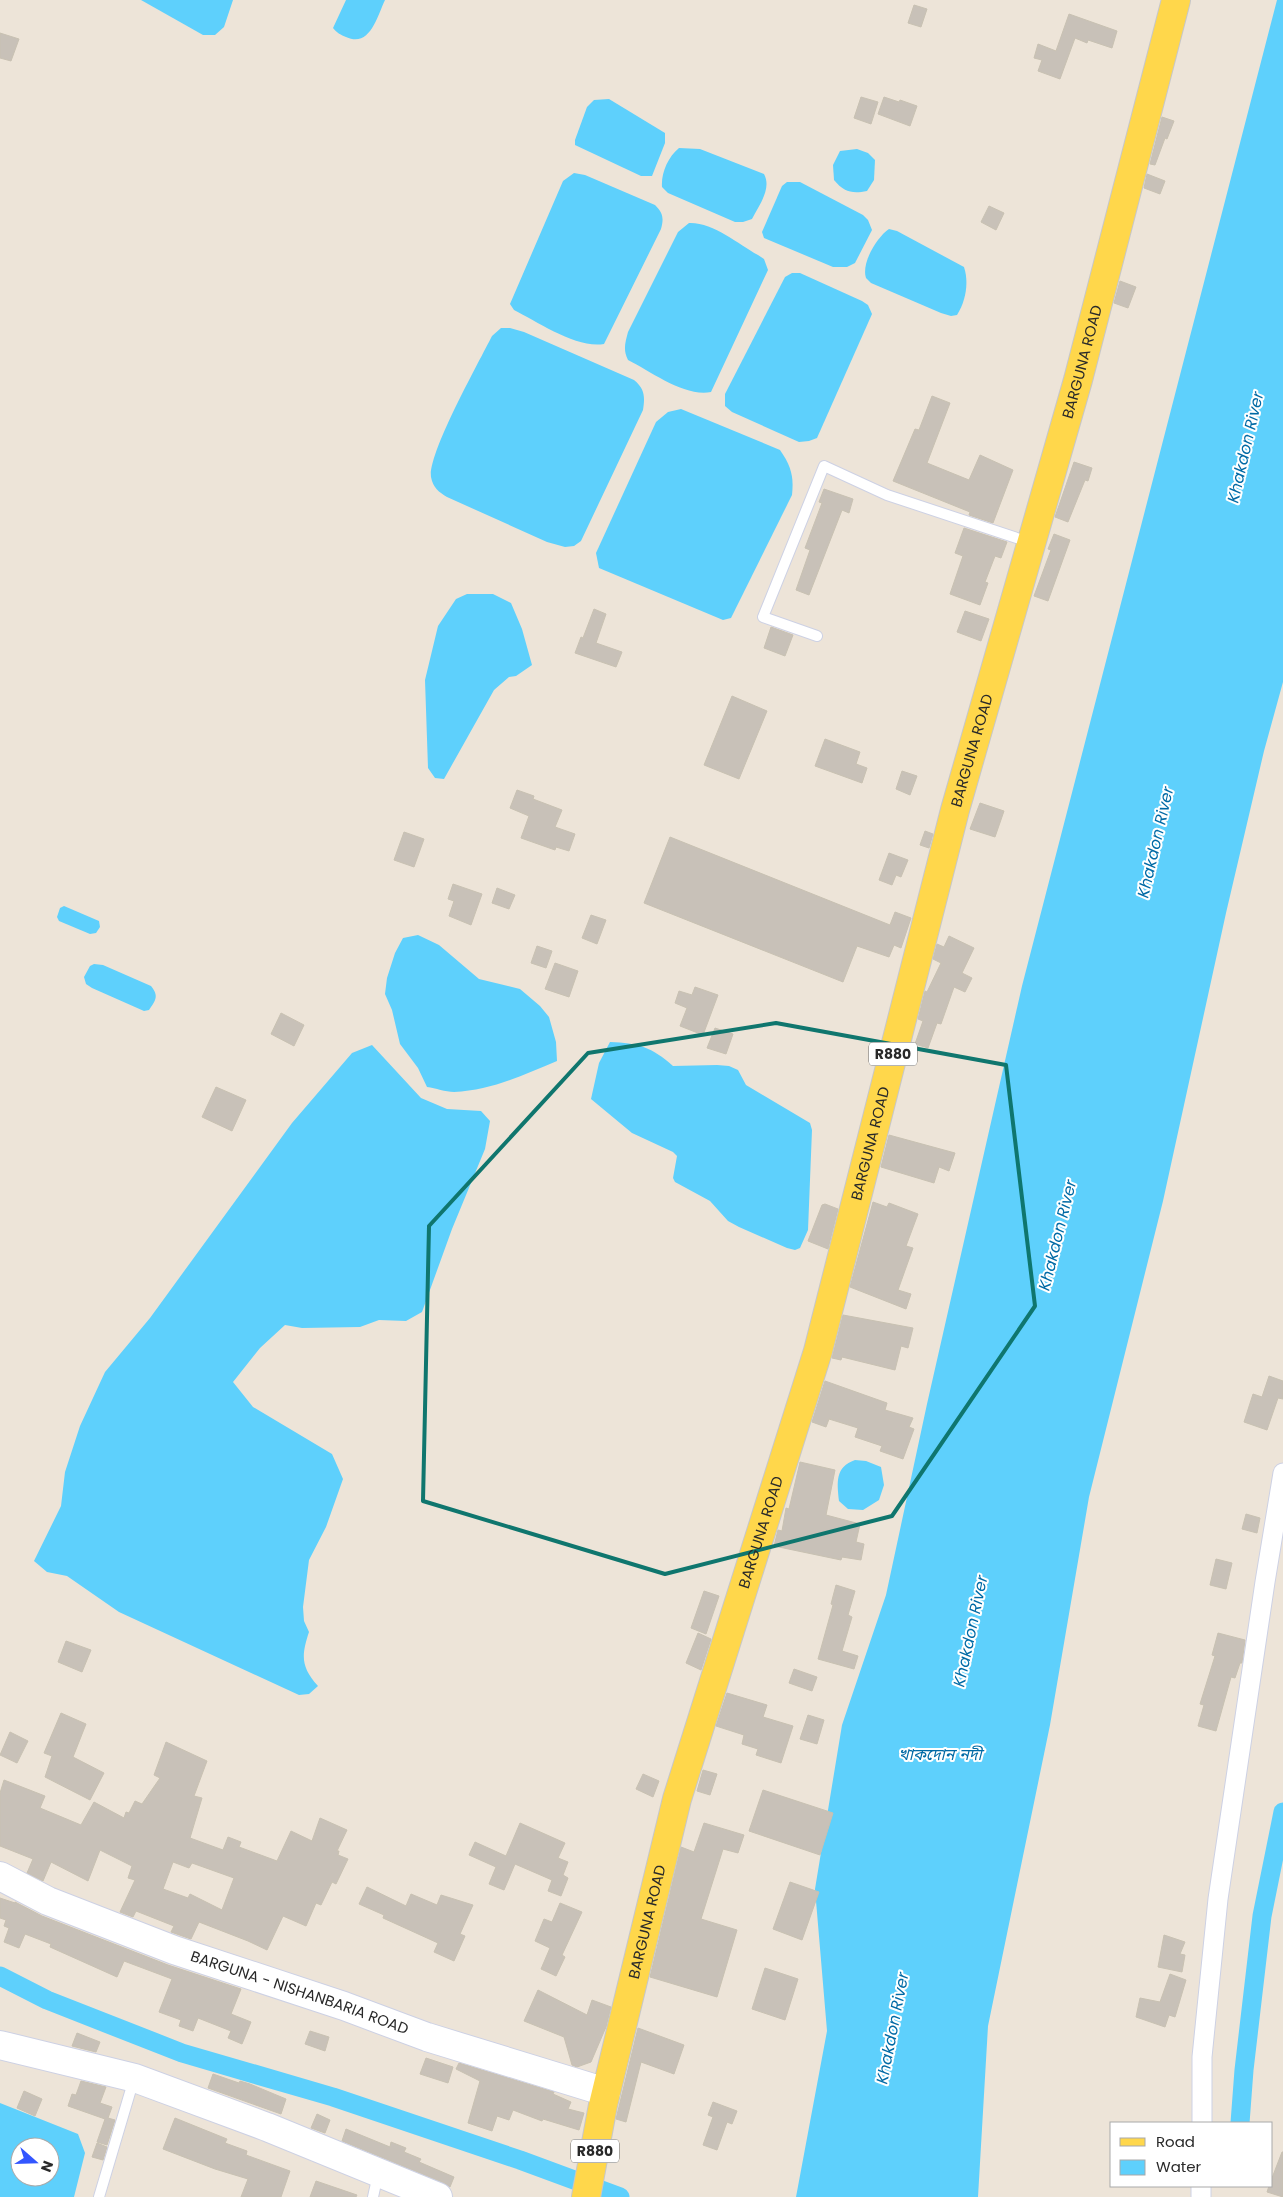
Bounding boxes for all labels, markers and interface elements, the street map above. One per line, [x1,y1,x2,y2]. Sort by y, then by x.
street label: BARGUNA ROAD [1057,303,1107,421]
water label: Khakdon River [1222,388,1270,505]
street label: BARGUNA ROAD [945,691,998,809]
water label: Khakdon River [1132,783,1180,900]
road number: R880 [869,1042,917,1066]
street label: BARGUNA ROAD [846,1084,895,1203]
water label: Khakdon River [1033,1176,1083,1293]
street label: BARGUNA ROAD [733,1473,788,1591]
water label: Khakdon River [947,1572,994,1689]
water label: খাকদোন নদী [898,1743,985,1766]
street label: BARGUNA ROAD [623,1863,671,1981]
street label: BARGUNA - NISHANBARIA ROAD [188,1945,412,2039]
water label: Khakdon River [870,1969,915,2086]
legend [1110,2122,1273,2187]
text: Road [1156,2131,1195,2152]
north arrow [10,2137,60,2187]
road number: R880 [571,2140,619,2162]
text: Water [1156,2156,1202,2177]
text: N [36,2158,58,2175]

